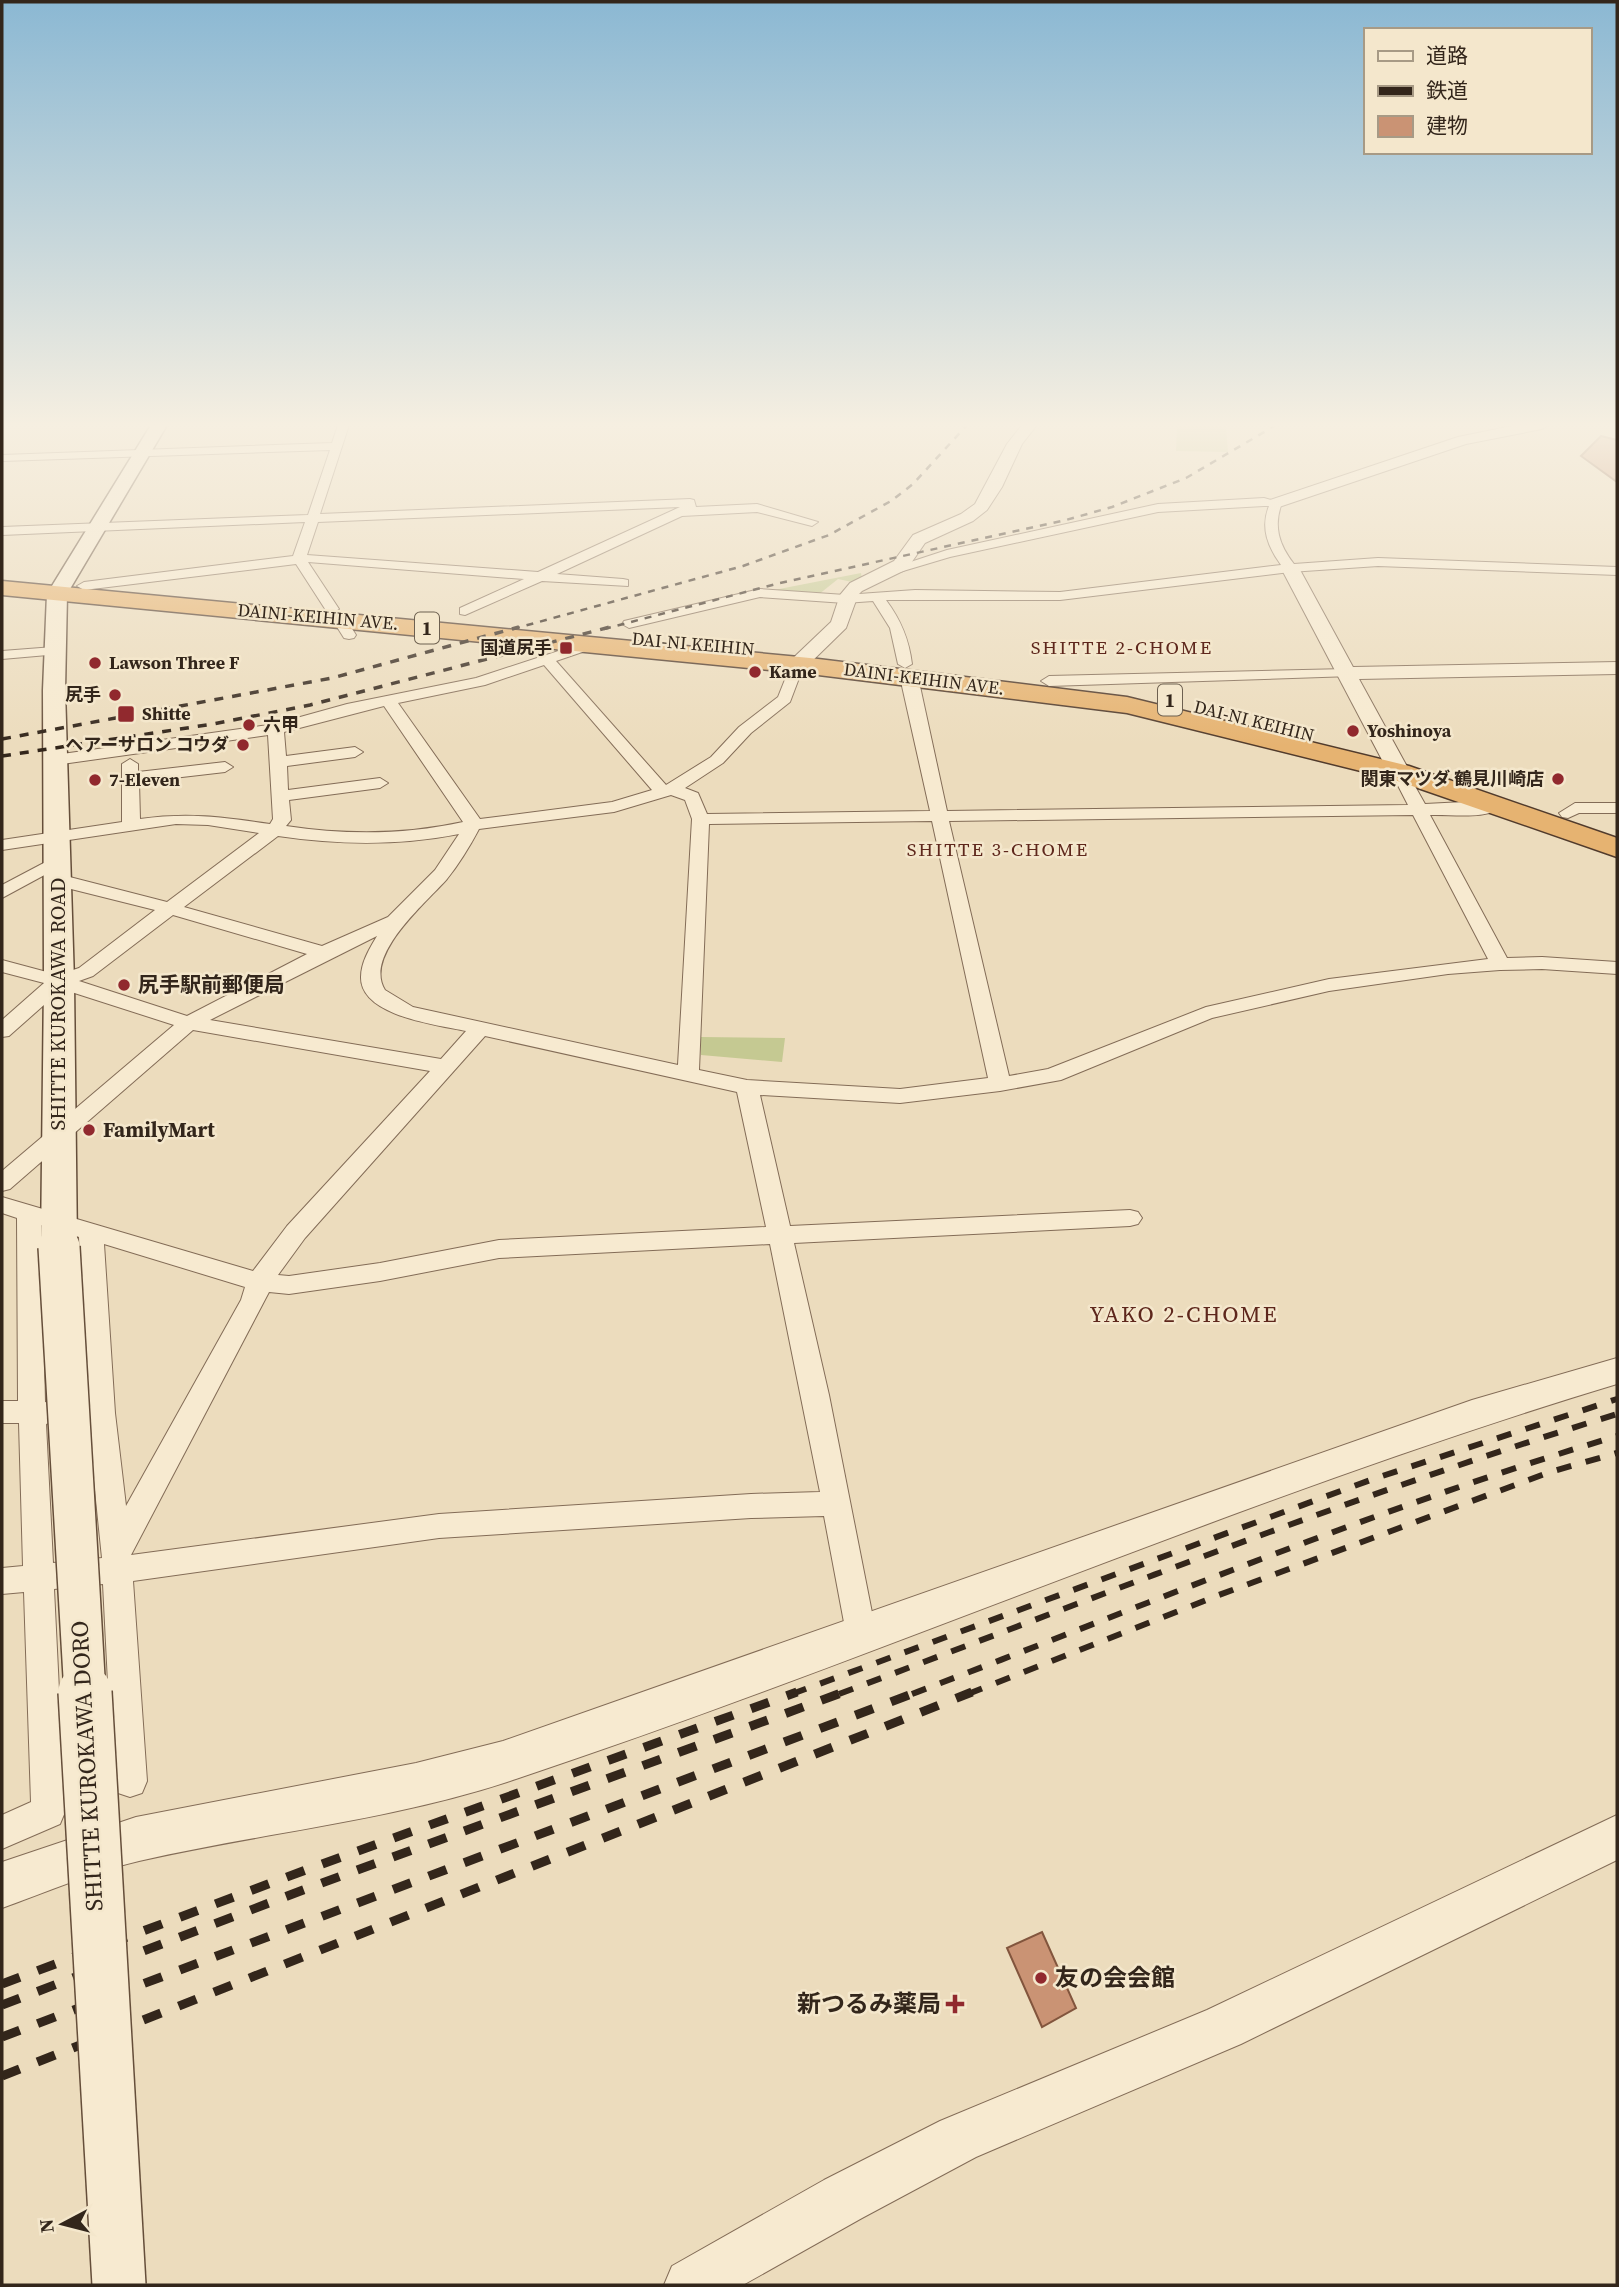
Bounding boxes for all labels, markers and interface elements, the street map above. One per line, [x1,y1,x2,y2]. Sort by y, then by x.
legend [1364,28,1591,154]
text: 道路 [1426,41,1468,70]
text: 鉄道 [1426,76,1468,105]
text: 建物 [1426,111,1468,140]
street label: DAINI-KEIHIN AVE. [237,597,400,636]
road number: 1 [415,612,439,643]
street label: DAI-NI KEIHIN [631,626,755,661]
district label: SHITTE 2-CHOME [1031,634,1213,660]
place label: 国道尻手 [480,635,552,660]
marker: 国道尻手 [558,640,574,656]
place label: Lawson Three F [109,650,240,675]
marker: Lawson Three F [87,655,103,671]
street label: DAINI-KEIHIN AVE. [842,656,1006,701]
place label: Kame [769,659,817,684]
marker: Kame [747,664,763,680]
place label: 尻手 [65,682,101,707]
road number: 1 [1158,684,1182,716]
marker: 尻手 [107,687,123,703]
street label: DAI-NI KEIHIN [1191,693,1317,748]
place label: Shitte [142,701,191,726]
marker: Shitte [116,704,136,724]
place label: 六甲 [263,712,299,737]
marker: 六甲 [241,717,257,733]
place label: Yoshinoya [1367,718,1452,743]
marker: Yoshinoya [1345,723,1361,739]
place label: ヘアーサロン コウダ [65,732,229,757]
marker: ヘアーサロン コウダ [235,737,251,753]
place label: 関東マツダ 鶴見川崎店 [1360,766,1544,791]
place label: 7-Eleven [109,767,180,792]
marker: 関東マツダ 鶴見川崎店 [1550,771,1566,787]
marker: 7-Eleven [87,772,103,788]
district label: SHITTE 3-CHOME [907,836,1089,862]
street label: SHITTE KUROKAWA ROAD [43,878,72,1130]
place label: 尻手駅前郵便局 [138,970,285,999]
marker: 尻手駅前郵便局 [116,977,132,993]
place label: FamilyMart [103,1115,215,1144]
marker: FamilyMart [81,1122,97,1138]
district label: YAKO 2-CHOME [1089,1298,1279,1330]
street label: SHITTE KUROKAWA DORO [62,1620,111,1912]
place label: 友の会会館 [1055,1961,1175,1994]
marker: 友の会会館 [1033,1970,1049,1986]
place label: 新つるみ薬局 [797,1987,941,2020]
marker: 新つるみ薬局 [947,1996,963,2012]
north arrow [28,2189,98,2259]
text: N [32,2217,60,2235]

